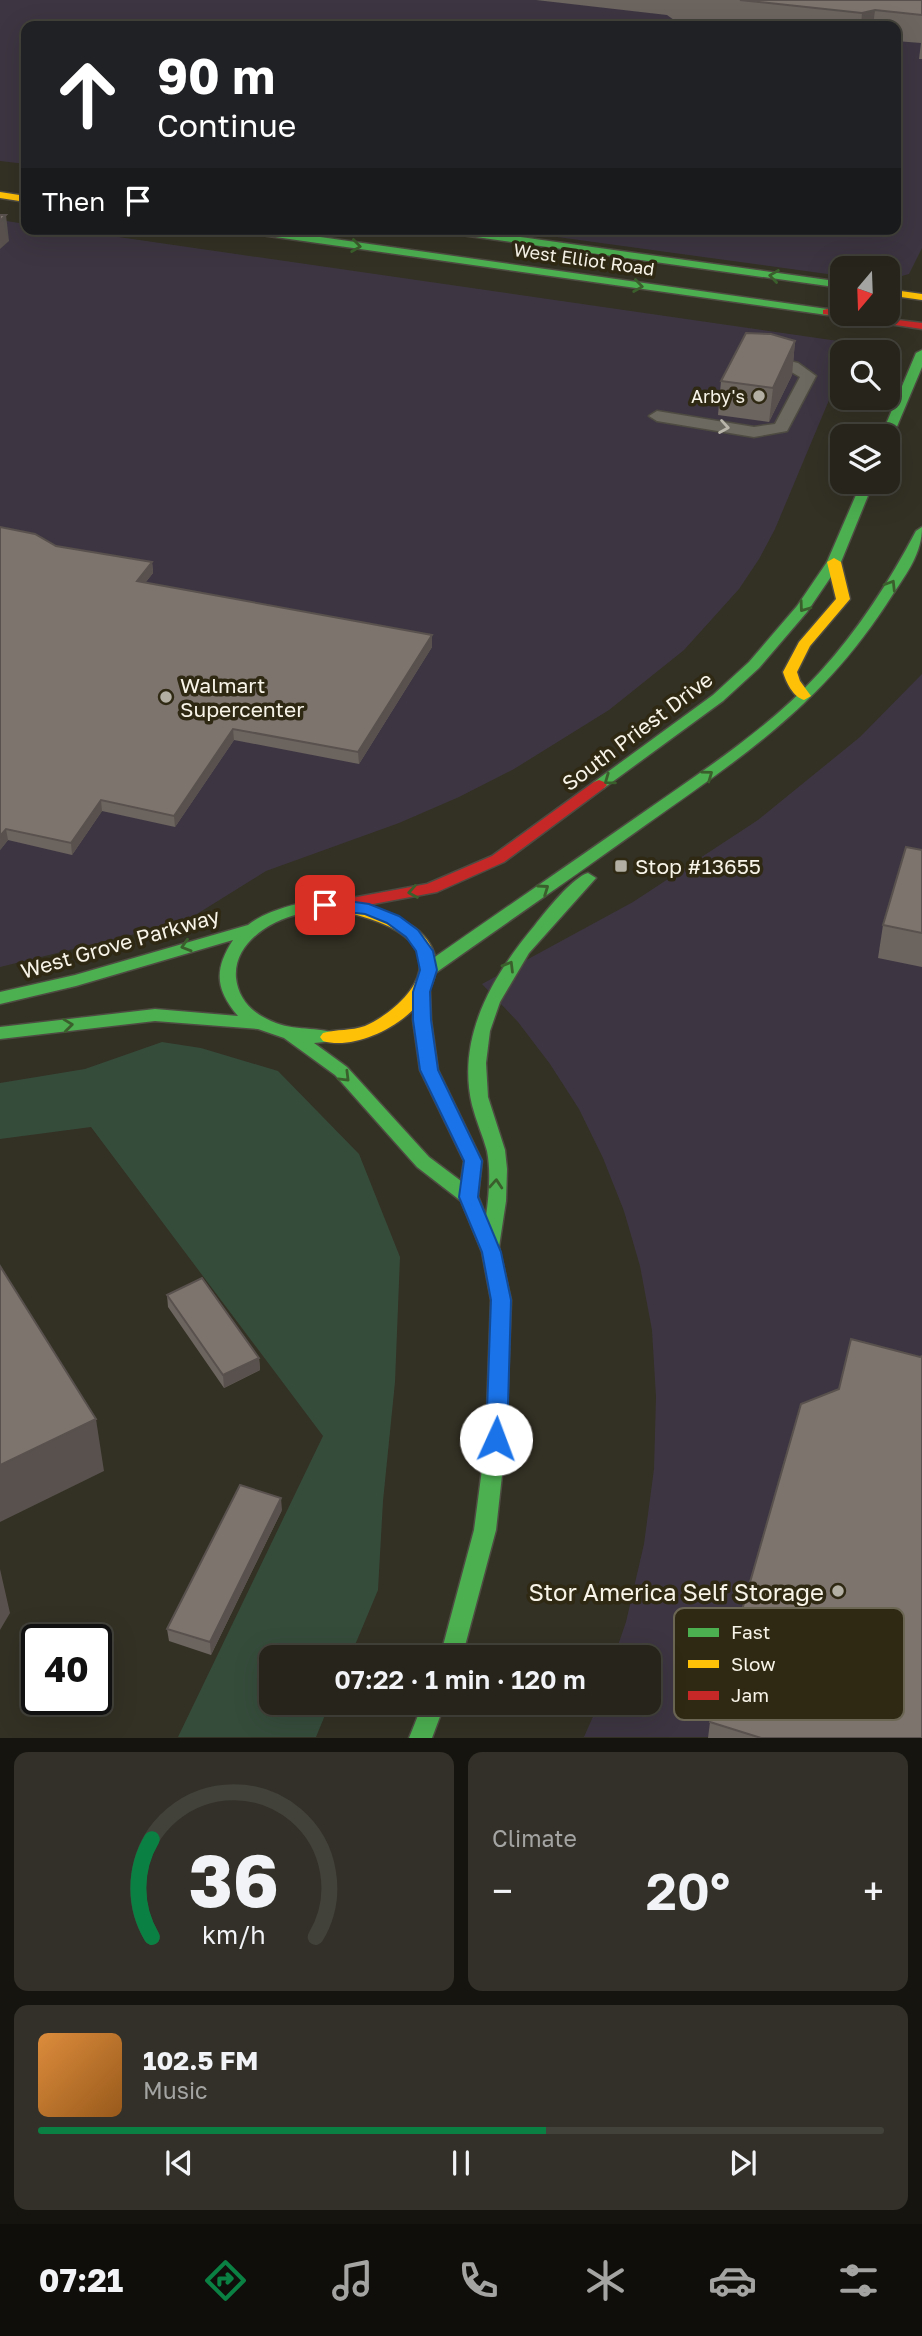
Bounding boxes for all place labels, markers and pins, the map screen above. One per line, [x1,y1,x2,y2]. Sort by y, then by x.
place label: Arby's [691,385,745,407]
marker: Arby's [751,388,767,404]
place label: Walmart Supercenter [180,672,304,722]
marker: Walmart Supercenter [158,689,174,705]
place label: Stop #13655 [635,853,761,879]
marker: Stop #13655 [613,858,629,874]
pin [295,875,355,935]
place label: Stor America Self Storage [529,1577,824,1606]
marker: Stor America Self Storage [830,1583,846,1599]

